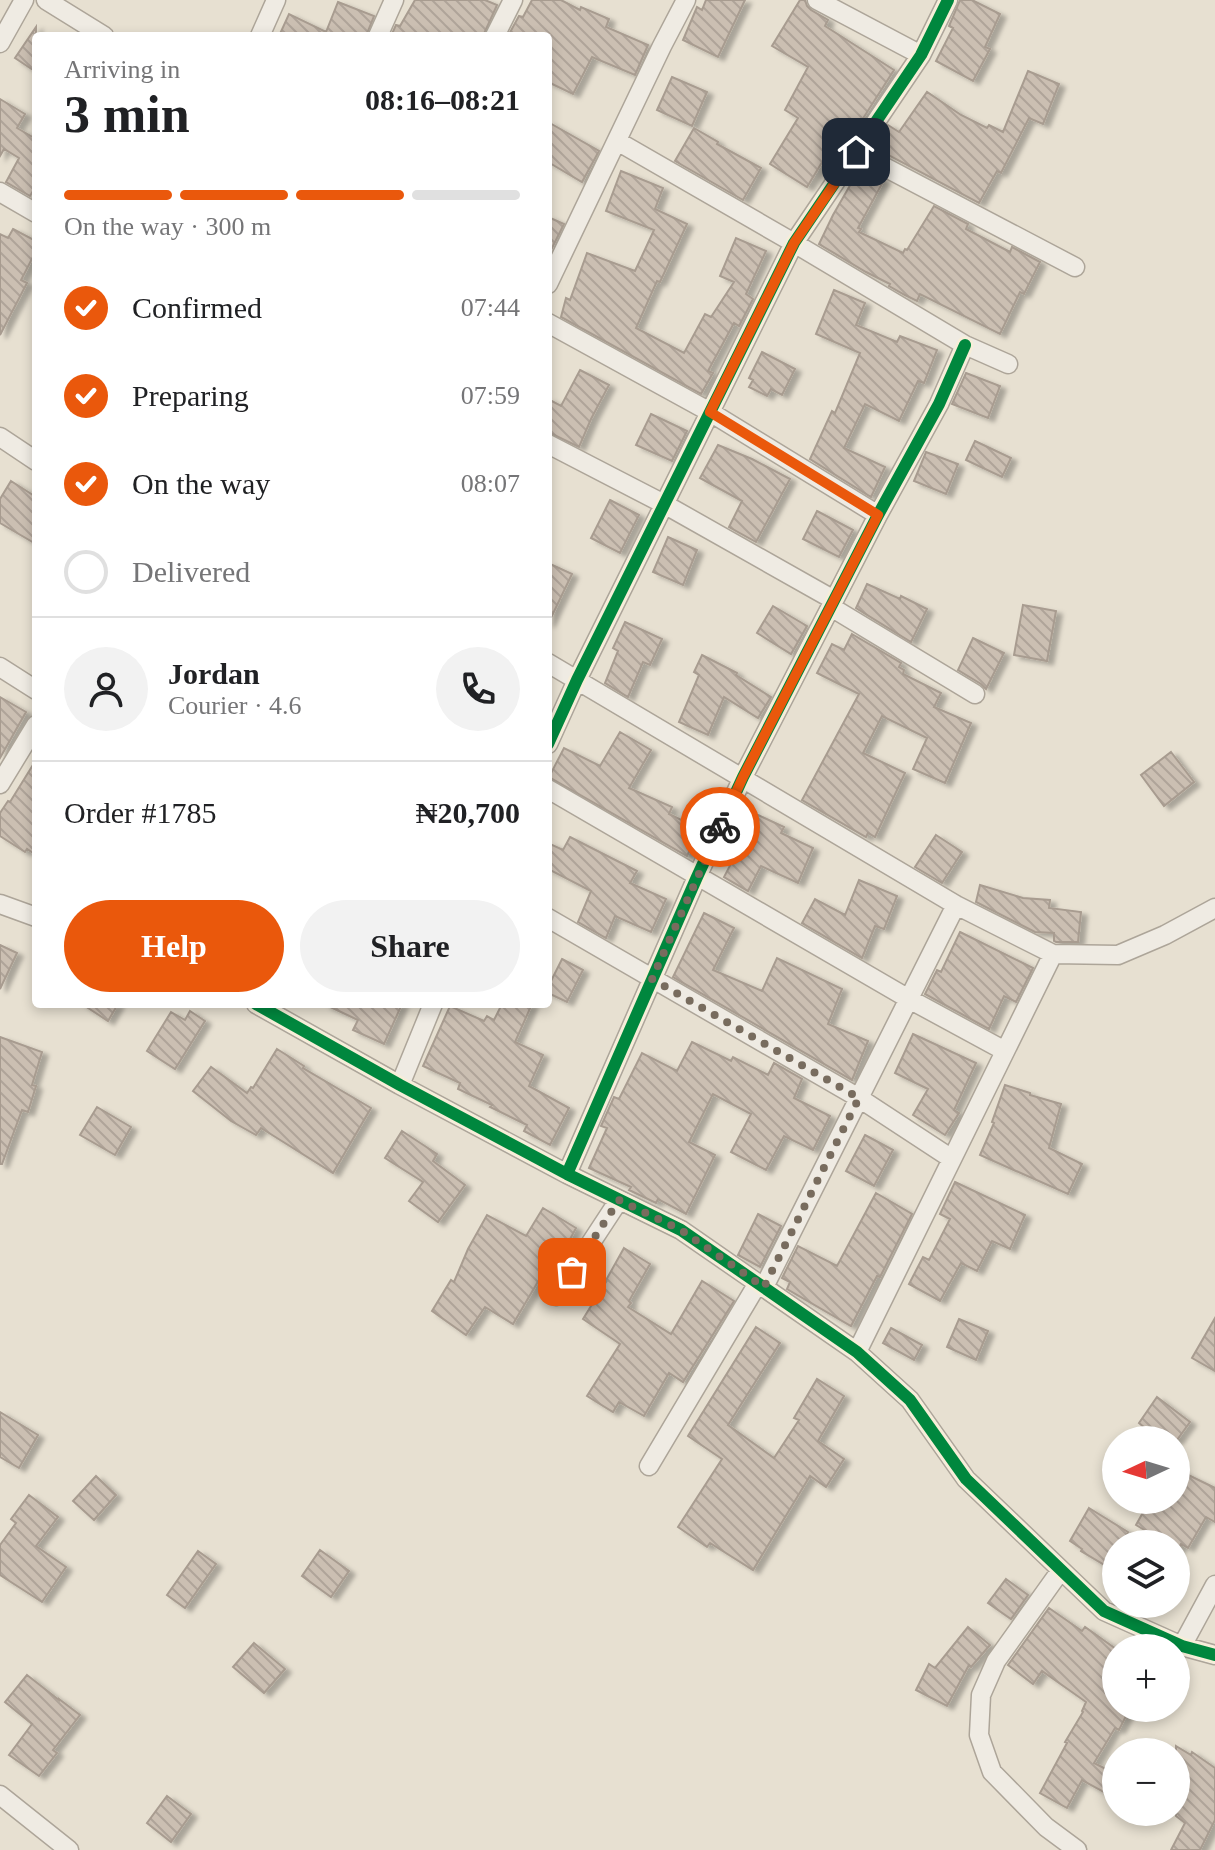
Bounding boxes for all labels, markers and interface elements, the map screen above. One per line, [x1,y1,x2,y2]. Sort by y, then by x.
text: Arriving in [64,55,180,84]
text: 08:16–08:21 [365,83,520,116]
text: 3 min [64,86,190,143]
pin [822,118,890,186]
icon: home [834,130,878,174]
text: On the way · 300 m [64,212,271,241]
icon: check [64,286,108,330]
text: Confirmed [132,291,262,324]
text: 07:44 [461,293,520,322]
icon: check [64,374,108,418]
text: Preparing [132,379,249,412]
text: 07:59 [461,381,520,410]
icon: check [64,462,108,506]
text: On the way [132,467,270,500]
text: 08:07 [461,469,520,498]
text: Delivered [132,555,250,588]
button: person [64,647,148,731]
button: phone [436,647,520,731]
text: Jordan [168,657,260,690]
text: Courier · 4.6 [168,691,302,720]
courier [680,787,760,867]
text: Order #1785 [64,796,216,829]
text: ₦20,700 [416,796,520,829]
icon: bike [698,805,742,849]
button: Help [64,900,284,992]
button: Share [300,900,520,992]
pin [538,1238,606,1306]
icon: bag [550,1250,594,1294]
north arrow [1102,1426,1190,1514]
map controls [1102,1426,1190,1826]
button: layers [1102,1530,1190,1618]
button: + [1102,1634,1190,1722]
button: − [1102,1738,1190,1826]

